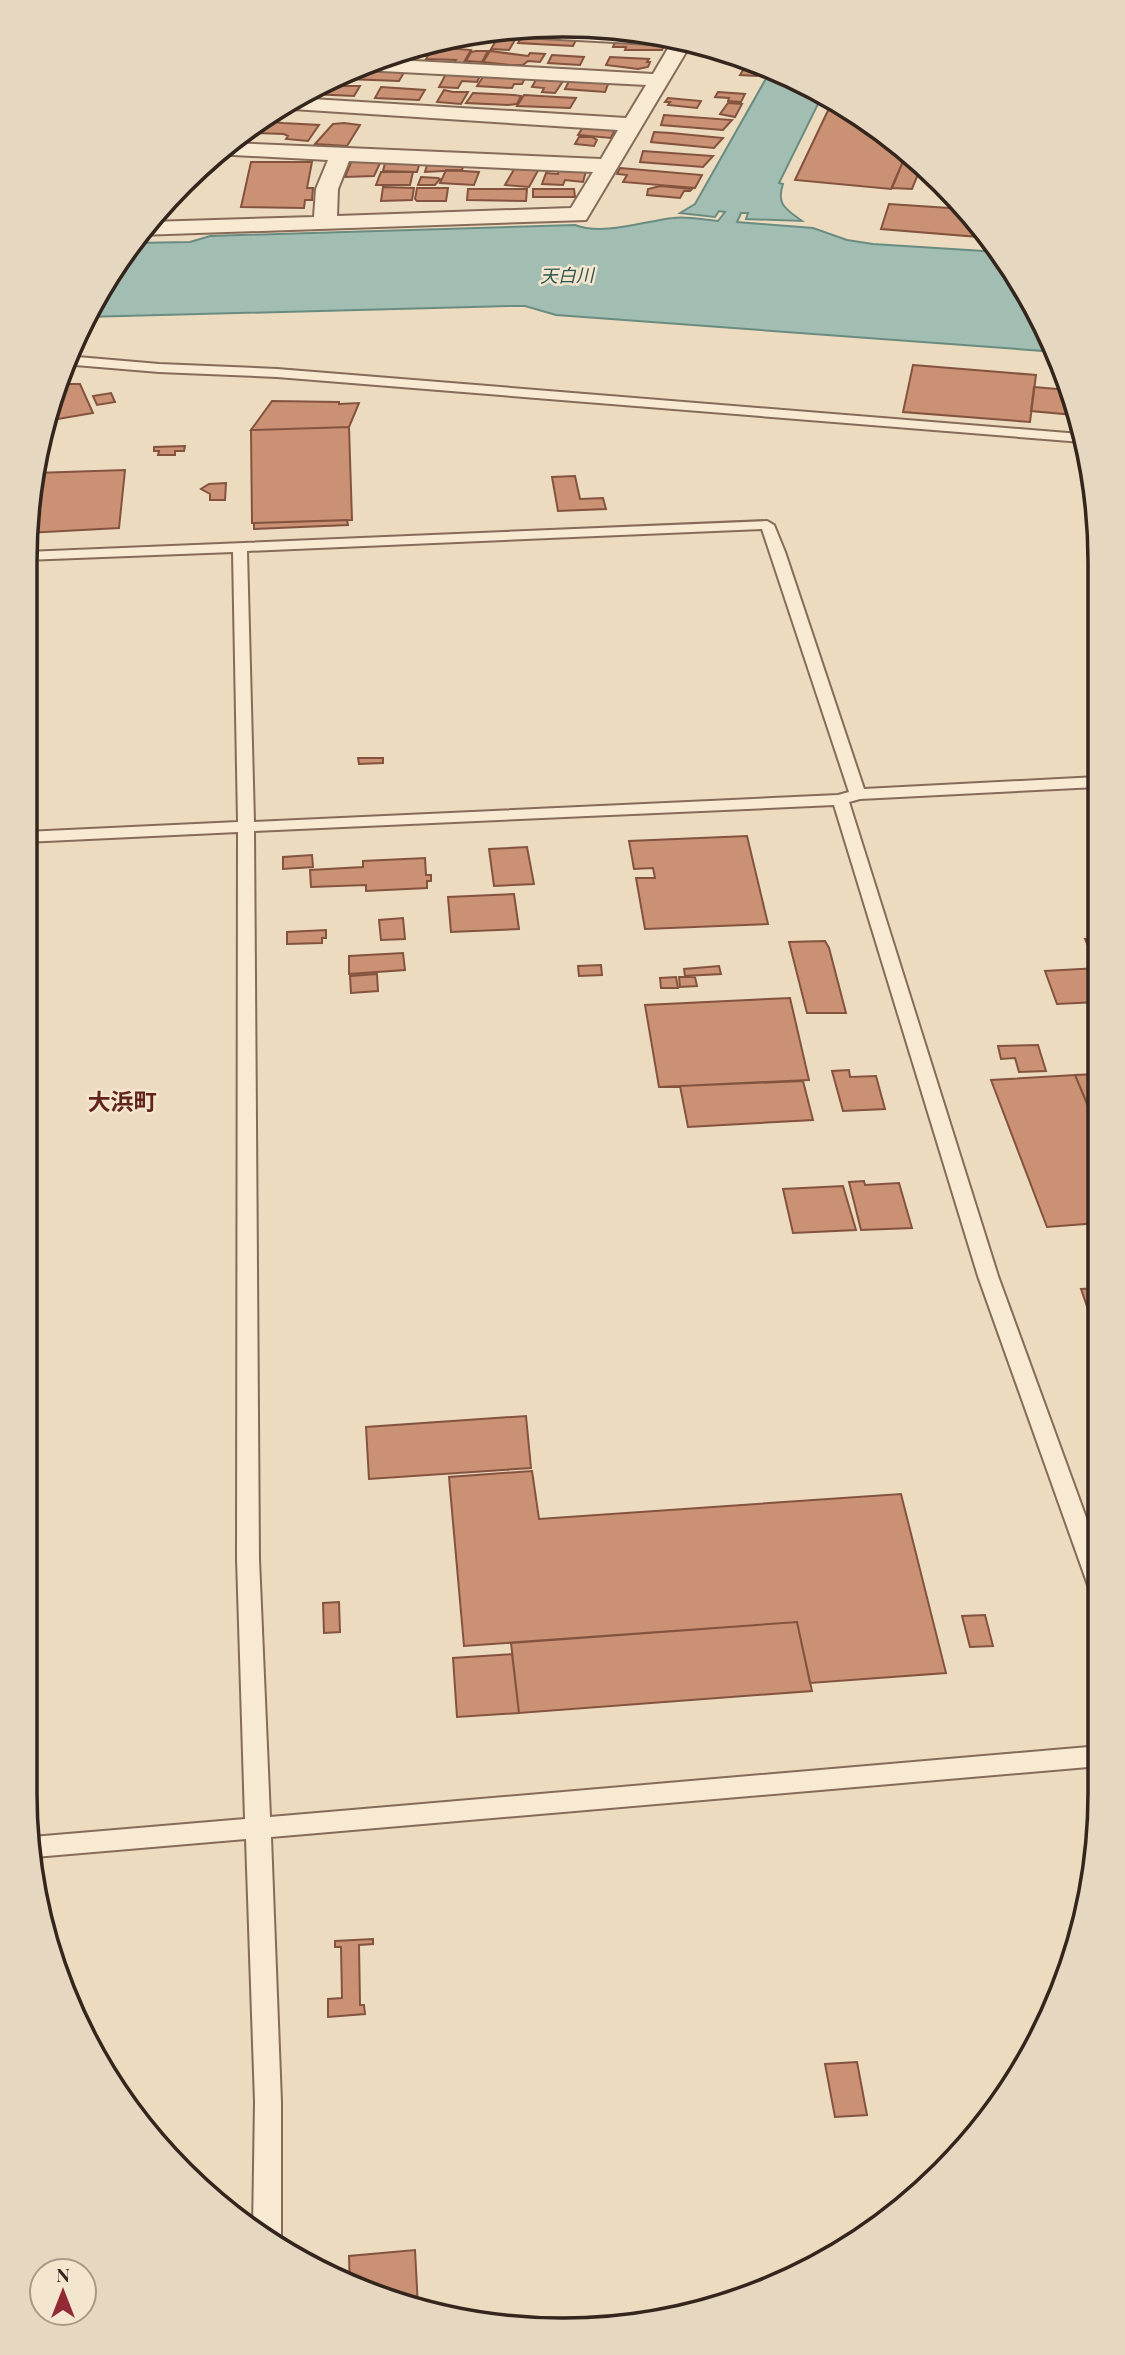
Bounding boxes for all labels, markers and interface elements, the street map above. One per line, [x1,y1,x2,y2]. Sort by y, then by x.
water label: 天白川 [540,262,596,287]
district label: 大浜町 [88,1085,157,1116]
north arrow [28,2257,98,2327]
text: N [56,2261,70,2287]

